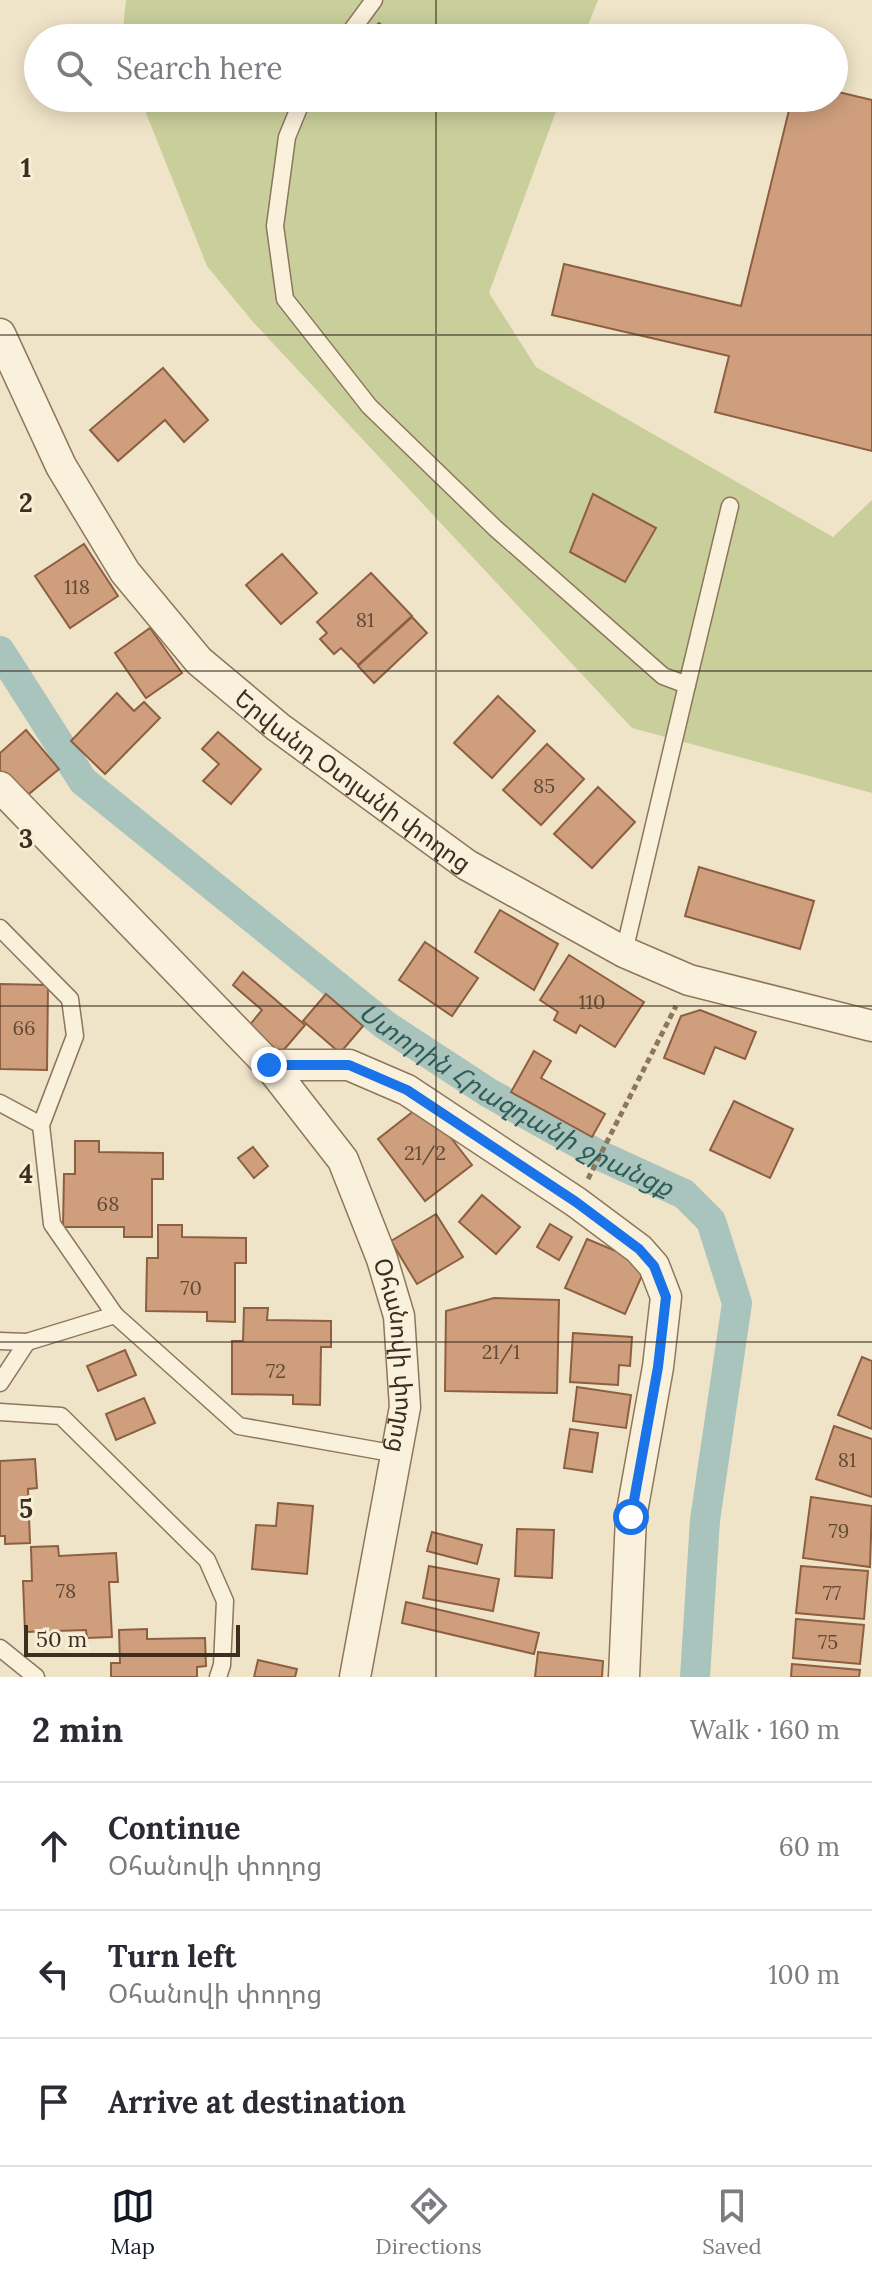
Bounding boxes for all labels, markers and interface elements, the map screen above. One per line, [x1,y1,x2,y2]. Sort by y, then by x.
search box [24,24,848,112]
icon: search [52,46,96,90]
text: Search here [116,49,283,87]
text: 1 [21,151,31,184]
text: 2 [19,486,33,519]
house number: 118 [64,574,90,599]
house number: 81 [356,607,374,632]
street label: Երվանդ Օտյանի փողոց [228,682,478,879]
house number: 85 [533,773,555,798]
text: 3 [19,822,33,855]
house number: 110 [579,989,605,1014]
water label: Ստորին Հրազդանի ջրանցք [353,995,680,1204]
house number: 66 [12,1015,36,1040]
route end [251,1047,287,1083]
house number: 21/2 [404,1140,446,1166]
text: 4 [19,1157,33,1190]
house number: 68 [97,1191,119,1216]
street label: Օհանովի փողոց [367,1254,421,1456]
house number: 70 [180,1275,202,1300]
house number: 21/1 [482,1339,520,1365]
house number: 72 [266,1358,286,1383]
house number: 81 [838,1447,856,1472]
text: 5 [19,1492,33,1525]
route start [613,1499,649,1535]
house number: 79 [829,1518,849,1543]
house number: 78 [56,1578,76,1603]
house number: 77 [823,1580,841,1605]
scale bar [24,1621,240,1657]
text: 50 m [36,1625,87,1653]
house number: 75 [818,1629,838,1654]
text: 2 min [32,1708,123,1751]
text: Walk · 160 m [690,1713,840,1746]
text: Continue [108,1809,240,1847]
icon: ahead [32,1824,76,1868]
text: 60 m [779,1830,840,1863]
text: Օհանովի փողոց [108,1849,322,1882]
text: Turn left [108,1937,236,1975]
icon: left [32,1952,76,1996]
text: 100 m [768,1958,840,1991]
text: Օհանովի փողոց [108,1977,322,2010]
icon: arrive [32,2080,76,2124]
text: Arrive at destination [108,2083,406,2121]
tab: Map [110,2184,155,2260]
tab: Directions [375,2184,482,2260]
tab: Saved [702,2184,762,2260]

